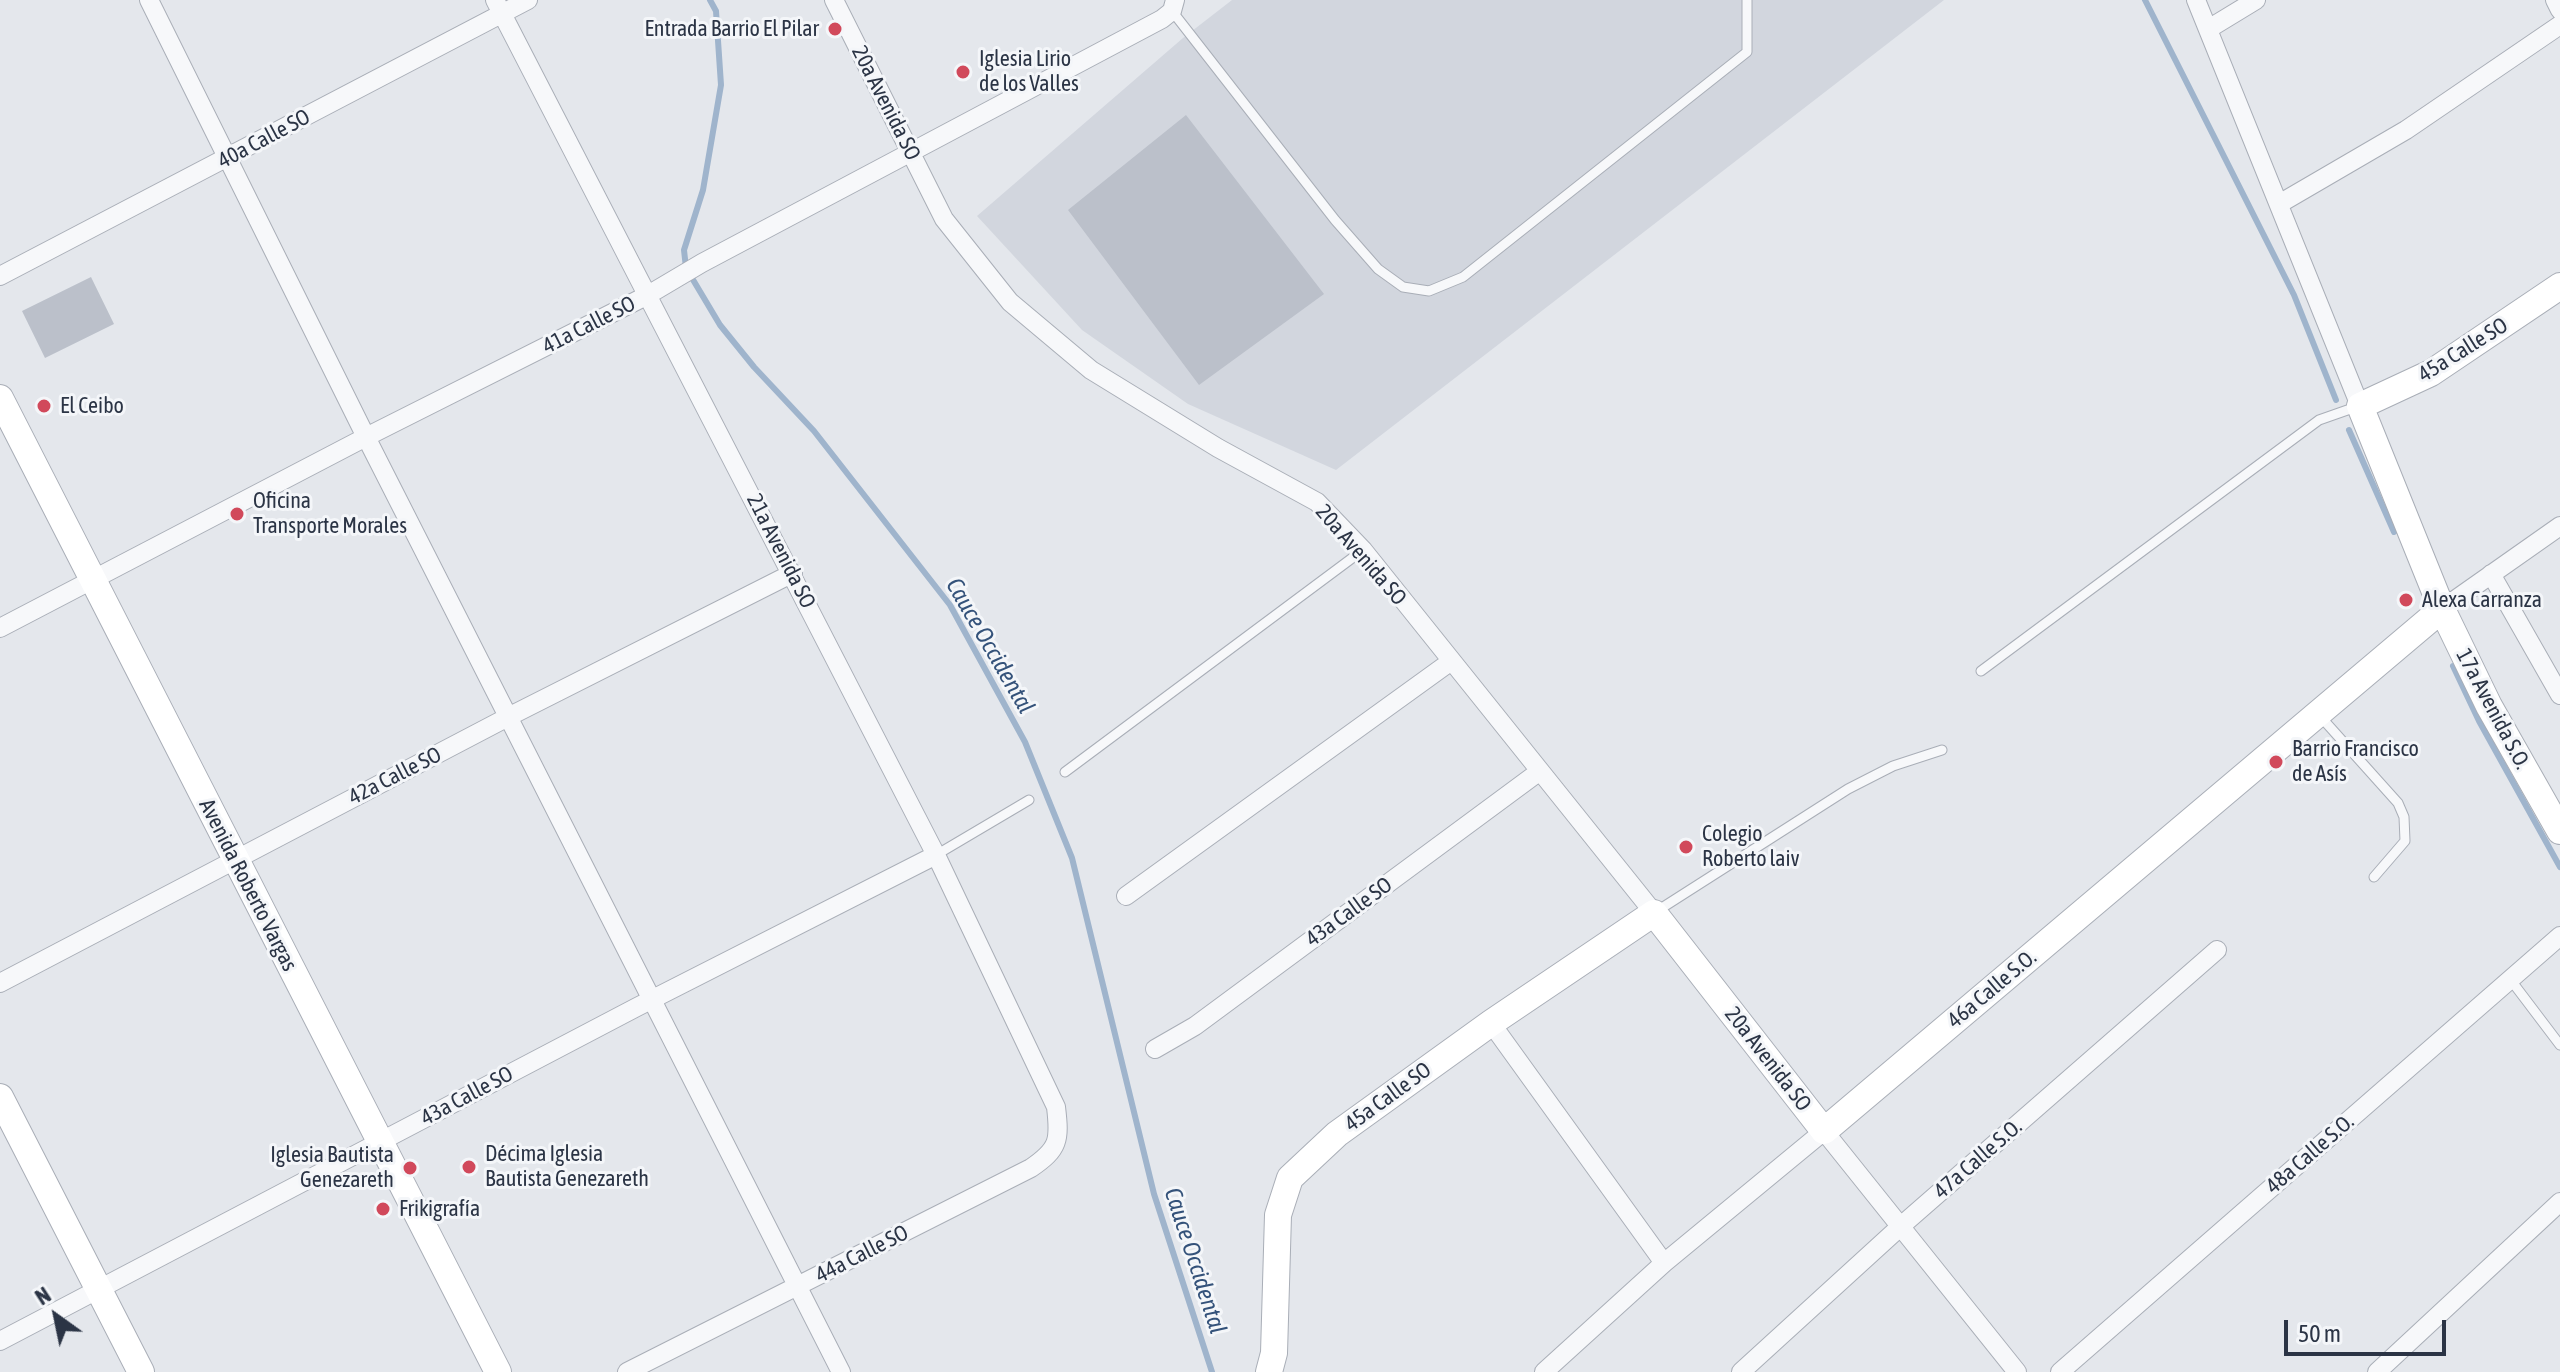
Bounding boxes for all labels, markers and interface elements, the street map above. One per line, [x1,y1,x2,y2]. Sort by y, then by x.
place label: Entrada Barrio El Pilar [644,16,819,42]
marker: Entrada Barrio El Pilar [826,20,844,38]
street label: 20a Avenida SO [846,41,926,165]
place label: Iglesia Lirio de los Valles [979,46,1079,98]
marker: Iglesia Lirio de los Valles [954,63,972,81]
street label: 40a Calle SO [213,104,315,174]
street label: 41a Calle SO [538,290,640,360]
street label: 45a Calle SO [2413,312,2513,388]
place label: El Ceibo [60,393,124,419]
marker: El Ceibo [35,397,53,415]
place label: Oficina Transporte Morales [253,488,407,540]
street label: 21a Avenida SO [741,489,821,613]
street label: 20a Avenida SO [1310,499,1412,611]
marker: Oficina Transporte Morales [228,505,246,523]
water label: Cauce Occidental [940,573,1040,719]
place label: Alexa Carranza [2422,587,2542,613]
marker: Alexa Carranza [2397,591,2415,609]
street label: 17a Avenida S.O. [2450,644,2536,774]
place label: Barrio Francisco de Asís [2292,736,2419,788]
street label: 42a Calle SO [344,741,446,811]
marker: Barrio Francisco de Asís [2267,753,2285,771]
street label: Avenida Roberto Vargas [193,794,303,976]
place label: Colegio Roberto laiv [1702,821,1800,872]
marker: Colegio Roberto laiv [1677,838,1695,856]
street label: 43a Calle SO [1301,872,1397,952]
street label: 46a Calle S.O. [1942,944,2042,1034]
street label: 20a Avenida SO [1719,1002,1817,1116]
street label: 45a Calle SO [1340,1057,1436,1137]
street label: 43a Calle SO [416,1061,518,1131]
street label: 48a Calle S.O. [2261,1109,2359,1199]
street label: 47a Calle S.O. [1929,1114,2027,1204]
place label: Décima Iglesia Bautista Genezareth [485,1141,649,1192]
place label: Iglesia Bautista Genezareth [270,1142,394,1194]
marker: Décima Iglesia Bautista Genezareth [460,1158,478,1176]
marker: Iglesia Bautista Genezareth [401,1159,419,1177]
water label: Cauce Occidental [1158,1184,1232,1338]
place label: Frikigrafía [399,1196,480,1222]
marker: Frikigrafía [374,1200,392,1218]
street label: 44a Calle SO [811,1219,913,1289]
north arrow [16,1276,96,1356]
text: N [30,1281,55,1310]
scale bar [2288,1304,2450,1354]
text: 50 m [2298,1320,2341,1347]

